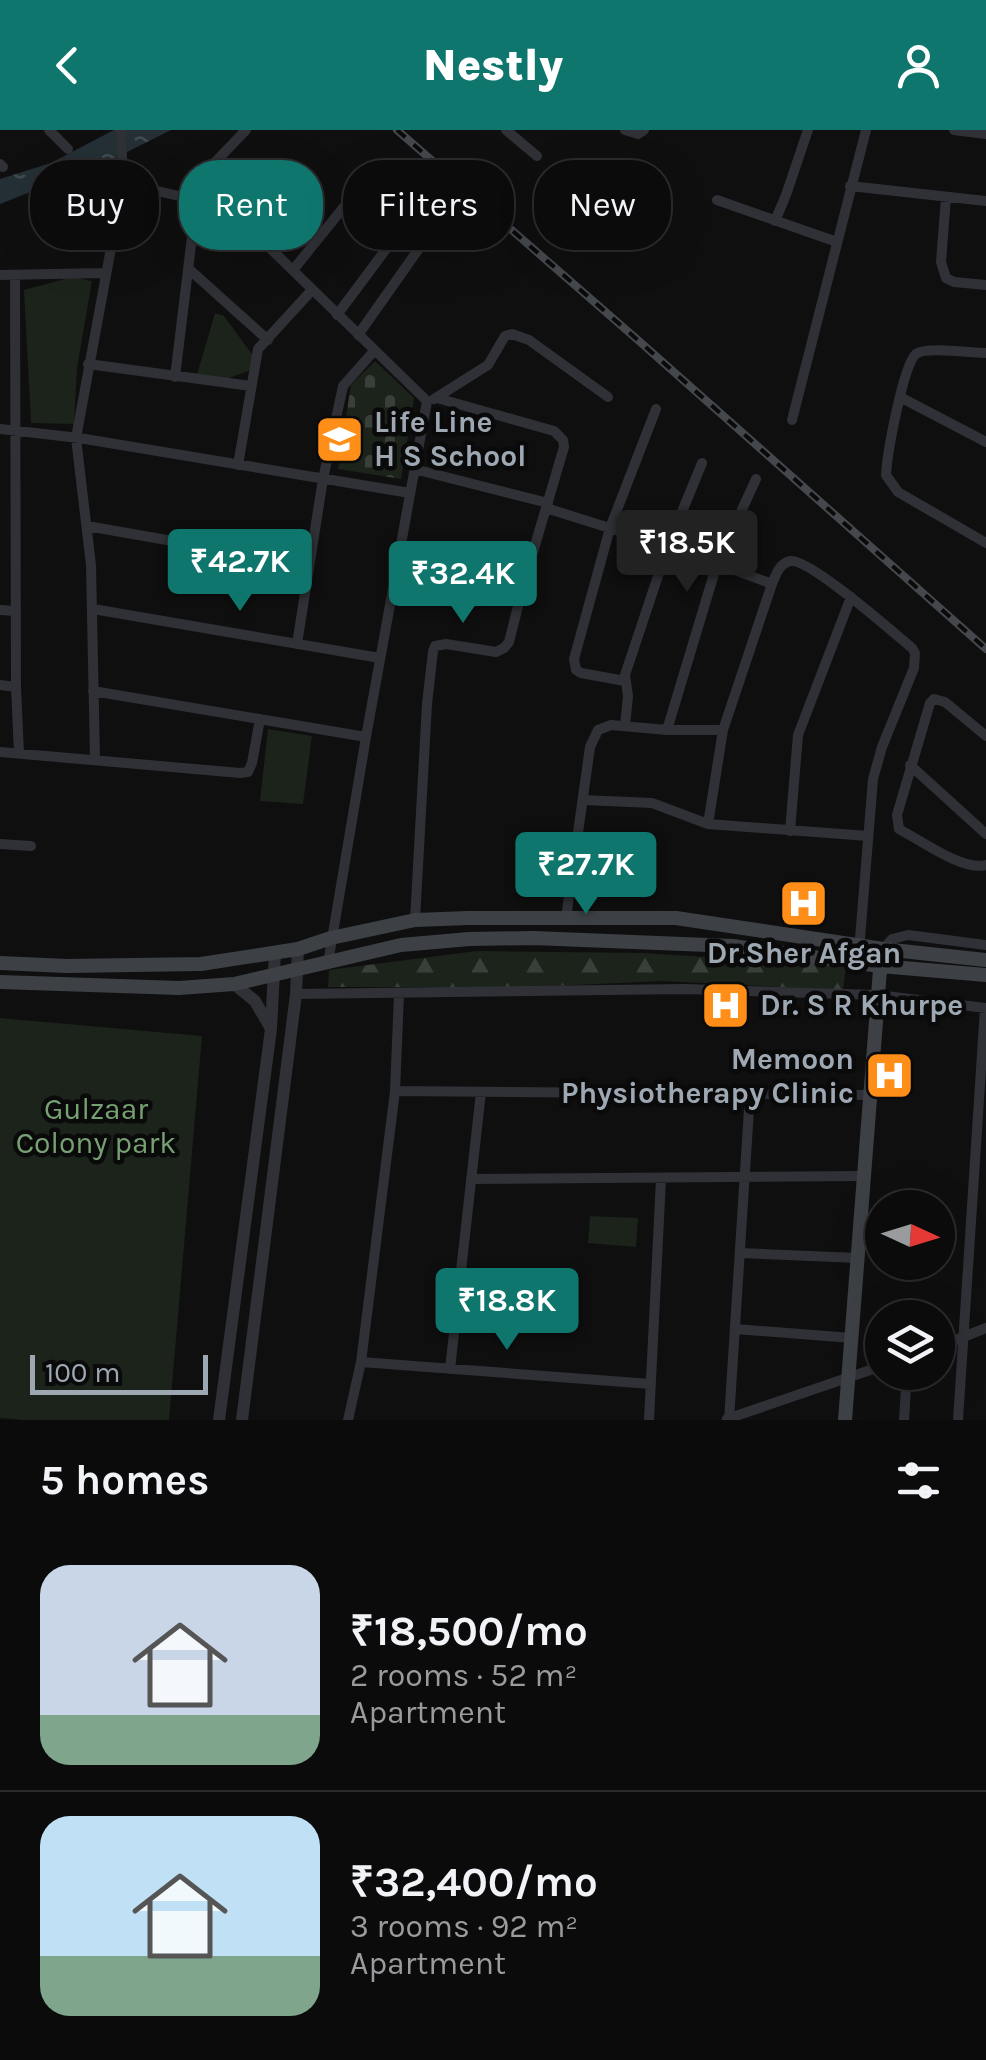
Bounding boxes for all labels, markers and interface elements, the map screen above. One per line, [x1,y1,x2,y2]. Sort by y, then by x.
icon: back [40,38,95,93]
icon: person [891,38,946,93]
text: Nestly [423,39,563,91]
chip: Buy [30,160,159,250]
chip: Rent [179,160,323,250]
chip: Filters [343,160,514,250]
chip: New [534,160,671,250]
place label: Life Line H S School [374,404,526,474]
school or university icon: Life Line H S School [313,413,365,465]
pin: ₹18.5K [606,510,768,595]
text: ₹18.5K [639,524,735,561]
pin: ₹42.7K [159,529,321,614]
pin: ₹32.4K [382,541,544,626]
text: ₹42.7K [190,543,290,580]
text: ₹32.4K [411,555,515,592]
pin: ₹27.7K [505,832,667,917]
text: ₹27.7K [537,846,635,883]
hospital icon: Dr.Sher Afgan [778,878,830,930]
place label: Dr.Sher Afgan [707,935,901,971]
hospital icon: Dr. S R Khurpe [699,979,751,1031]
place label: Dr. S R Khurpe [760,987,963,1023]
place label: Memoon Physiotherapy Clinic [561,1041,854,1111]
hospital icon: Memoon Physiotherapy Clinic [863,1050,915,1102]
park label: Gulzaar Colony park [16,1091,176,1161]
north arrow [865,1190,955,1280]
map controls [865,1190,955,1390]
pin: ₹18.8K [426,1268,588,1353]
text: ₹18.8K [458,1282,556,1319]
button: layers [865,1300,955,1390]
scale bar [30,1350,208,1394]
text: 100 m [45,1356,120,1389]
icon: filters [891,1453,946,1508]
text: 5 homes [40,1455,209,1505]
icon: home [120,1605,240,1725]
text: ₹18,500/mo [350,1606,588,1656]
text: 2 rooms · 52 m² [350,1657,577,1694]
text: Apartment [350,1694,506,1731]
icon: home [120,1856,240,1976]
text: ₹32,400/mo [350,1857,598,1907]
text: 3 rooms · 92 m² [350,1908,578,1945]
text: Apartment [350,1945,506,1982]

